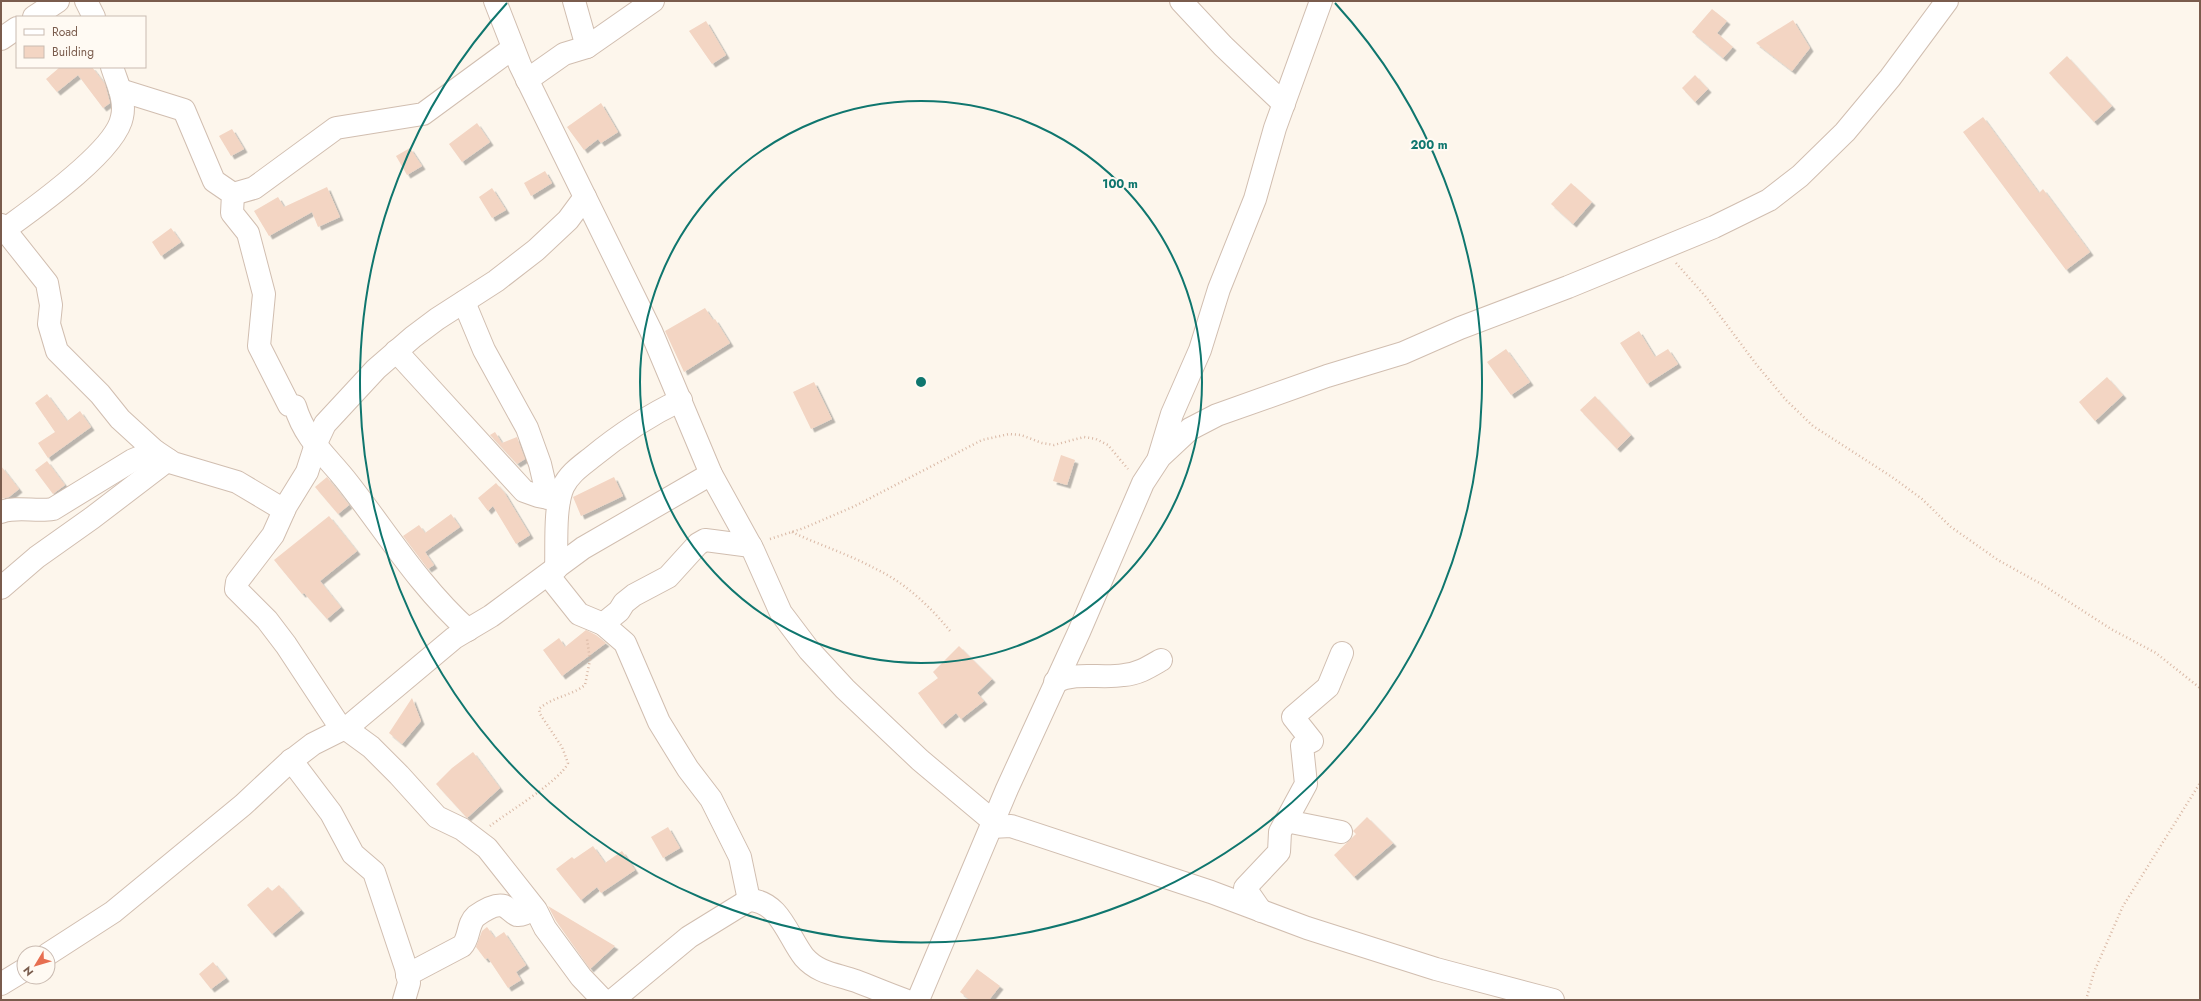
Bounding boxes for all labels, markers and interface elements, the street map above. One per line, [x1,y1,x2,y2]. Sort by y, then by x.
legend [16,16,146,68]
text: Road [52,23,78,41]
text: Building [52,43,94,61]
text: 200 m [1410,136,1448,154]
text: 100 m [1102,175,1138,193]
centre of rings [914,375,928,389]
north arrow [16,945,56,985]
text: N [19,963,37,980]

